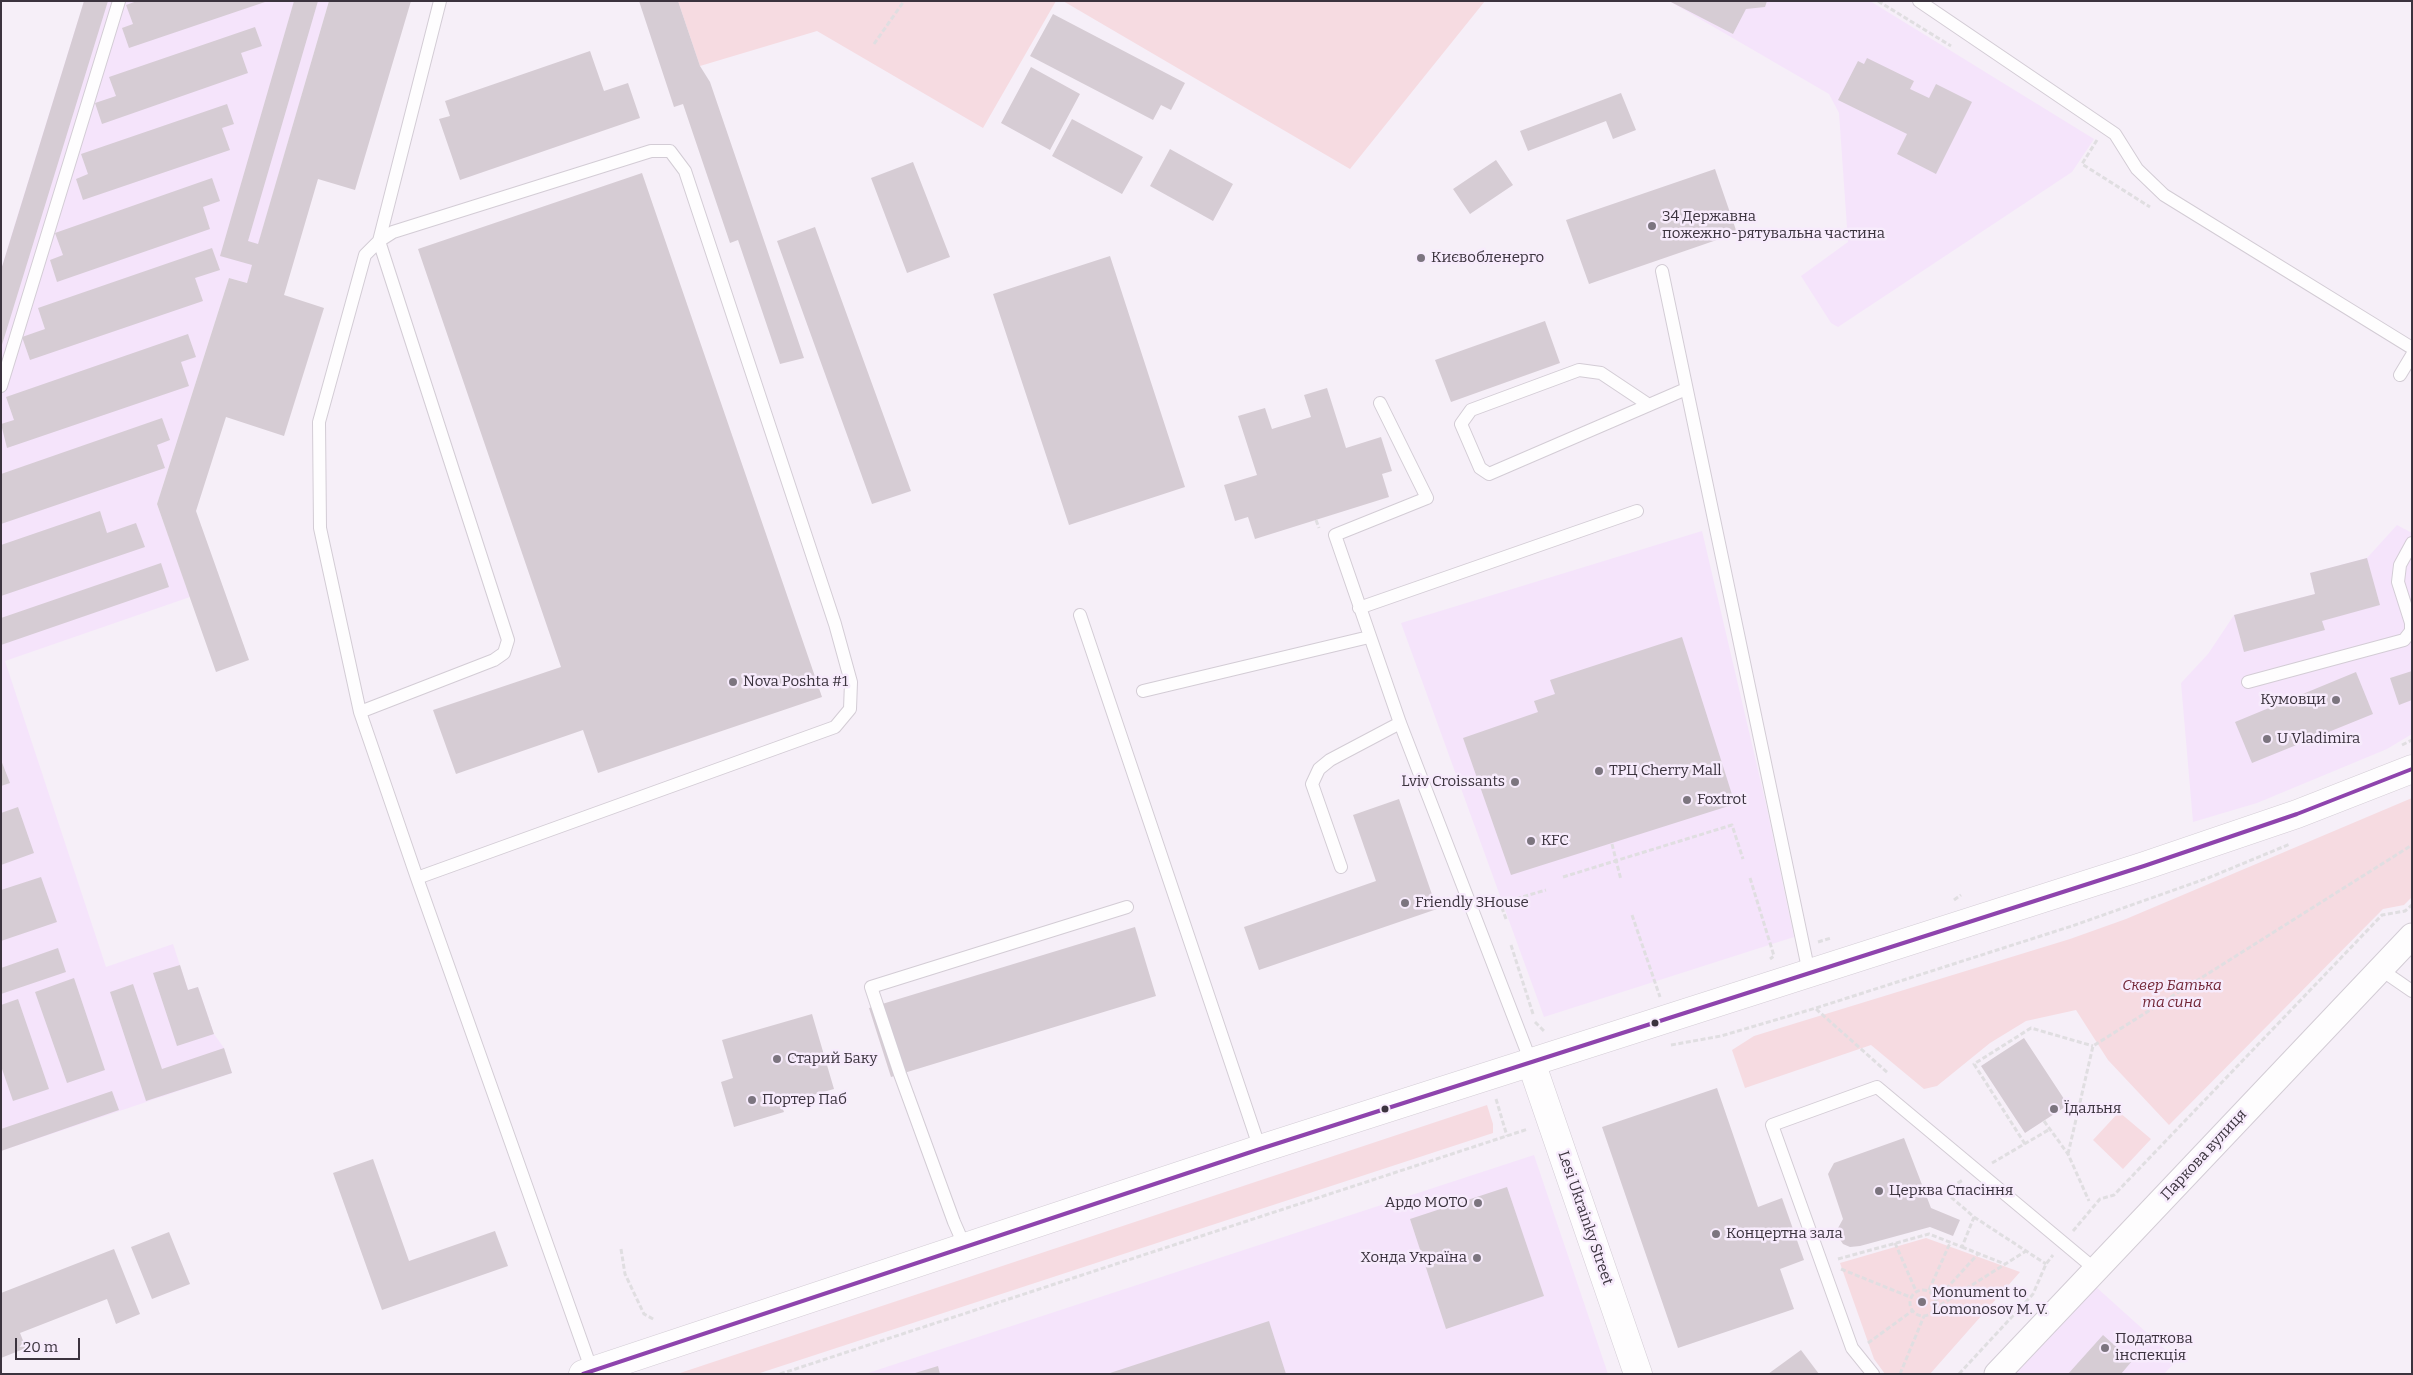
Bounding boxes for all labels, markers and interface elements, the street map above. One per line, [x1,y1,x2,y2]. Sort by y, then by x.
place label: 34 Державна пожежно-рятувальна частина [1662,208,1885,243]
marker: 34 Державна пожежно-рятувальна частина [1646,220,1658,232]
place label: Києвобленерго [1431,249,1544,267]
marker: Києвобленерго [1415,252,1427,264]
place label: Nova Poshta #1 [743,673,848,691]
marker: Nova Poshta #1 [727,676,739,688]
place label: Кумовци [2260,691,2326,709]
marker: Кумовци [2330,694,2342,706]
place label: U Vladimira [2277,730,2360,748]
marker: U Vladimira [2261,733,2273,745]
place label: ТРЦ Cherry Mall [1609,762,1722,780]
marker: ТРЦ Cherry Mall [1593,765,1605,777]
place label: Lviv Croissants [1401,773,1505,791]
marker: Lviv Croissants [1509,776,1521,788]
place label: Foxtrot [1697,791,1747,809]
marker: Foxtrot [1681,794,1693,806]
place label: KFC [1541,832,1569,850]
marker: KFC [1525,835,1537,847]
place label: Friendly 3House [1415,894,1529,912]
marker: Friendly 3House [1399,897,1411,909]
park label: Сквер Батька та сина [2122,977,2222,1012]
unlabelled marker [1650,1018,1660,1028]
place label: Старий Баку [787,1050,877,1068]
marker: Старий Баку [771,1053,783,1065]
place label: Портер Паб [762,1091,847,1109]
marker: Портер Паб [746,1094,758,1106]
place label: Їдальня [2064,1100,2121,1118]
marker: Їдальня [2048,1103,2060,1115]
unlabelled marker [1380,1104,1390,1114]
street label: Паркова вулиця [2157,1106,2251,1204]
street label: Lesi Ukrainky Street [1554,1149,1616,1287]
place label: Церква Спасіння [1889,1182,2013,1200]
marker: Церква Спасіння [1873,1185,1885,1197]
place label: Ардо МОТО [1385,1194,1468,1212]
marker: Ардо МОТО [1472,1197,1484,1209]
place label: Концертна зала [1726,1225,1843,1243]
marker: Концертна зала [1710,1228,1722,1240]
place label: Хонда Україна [1361,1249,1467,1267]
marker: Хонда Україна [1471,1252,1483,1264]
place label: Monument to Lomonosov M. V. [1932,1284,2048,1319]
marker: Monument to Lomonosov M. V. [1916,1296,1928,1308]
scale bar [18,1328,82,1360]
place label: Податкова інспекція [2115,1330,2193,1365]
text: 20 m [23,1338,58,1356]
marker: Податкова інспекція [2099,1342,2111,1354]

